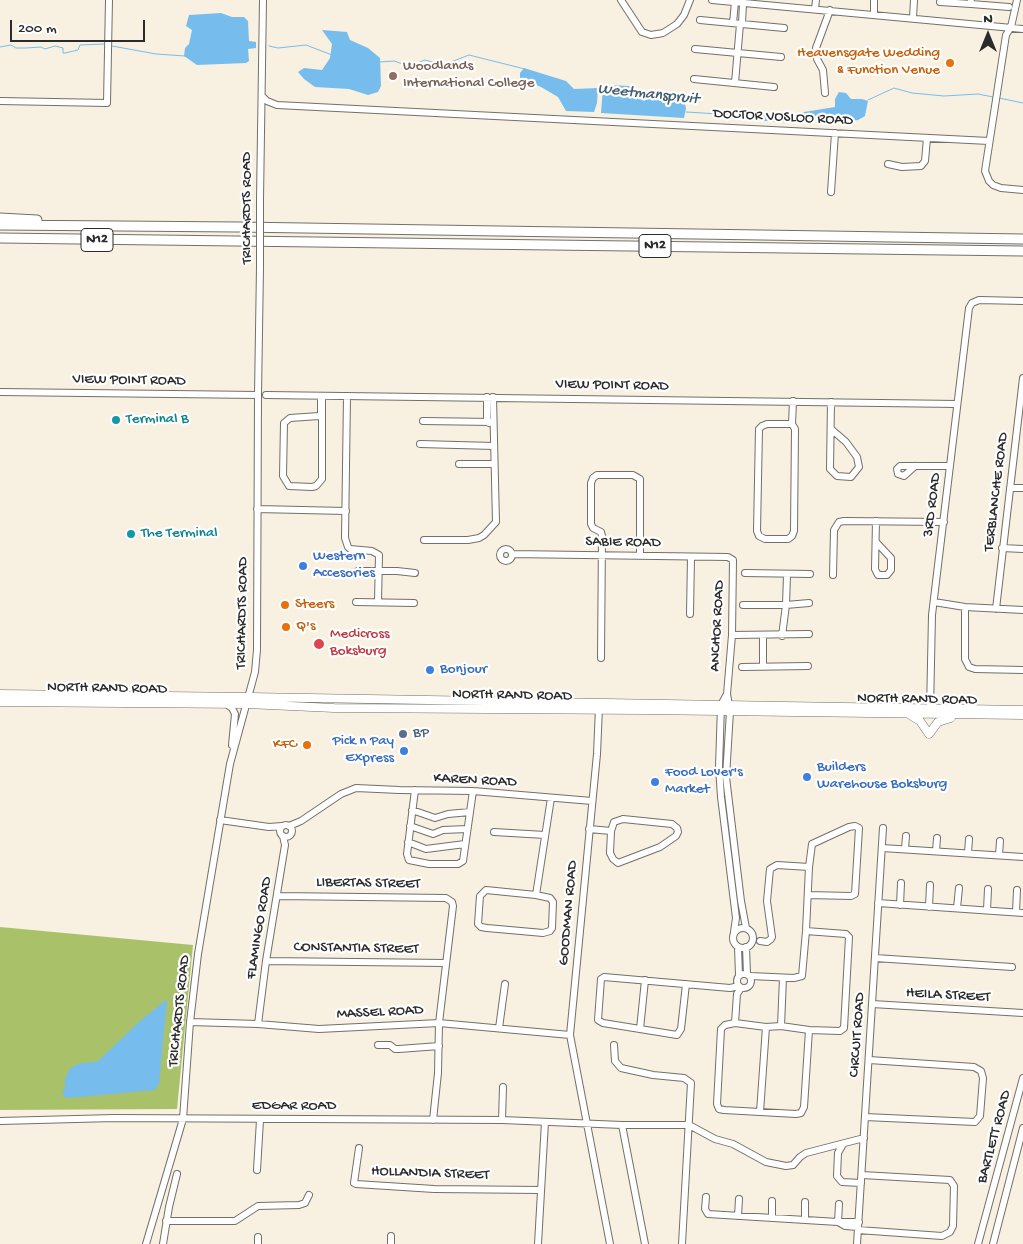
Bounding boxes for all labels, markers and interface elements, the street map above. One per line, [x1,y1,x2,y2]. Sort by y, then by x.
scale bar [12,10,148,42]
north arrow [963,10,1013,60]
text: N [983,11,993,28]
text: 200 m [18,20,57,38]
place label: Heavensgate Wedding & Function Venue [797,45,940,80]
marker: Heavensgate Wedding & Function Venue [944,57,956,69]
place label: Woodlands International College [403,58,534,93]
marker: Woodlands International College [387,70,399,82]
water label: Weetmanspruit [597,80,699,110]
street label: DOCTOR VOSLOO ROAD [713,105,853,131]
street label: TRICHARDTS ROAD [239,152,257,264]
road number: N12 [81,228,113,252]
road number: N12 [639,235,671,258]
street label: VIEW POINT ROAD [72,371,186,391]
street label: VIEW POINT ROAD [555,376,669,396]
place label: Terminal B [126,411,189,429]
marker: Terminal B [110,414,122,426]
street label: TERBLANCHE ROAD [981,431,1013,553]
street label: 3RD ROAD [920,472,946,538]
place label: The Terminal [141,525,218,543]
marker: The Terminal [125,528,137,540]
street label: SABIE ROAD [585,533,661,553]
place label: Western Accesories [313,548,375,583]
street label: TRICHARDTS ROAD [233,557,253,669]
marker: Western Accesories [297,560,309,572]
street label: ANCHOR ROAD [707,580,729,672]
place label: Steers [295,596,334,614]
marker: Steers [279,599,291,611]
place label: Q's [296,618,315,636]
marker: Q's [280,621,292,633]
place label: Medicross Boksburg [330,626,389,661]
marker: Medicross Boksburg [312,637,326,651]
place label: Bonjour [440,661,487,679]
marker: Bonjour [424,664,436,676]
street label: NORTH RAND ROAD [47,679,167,699]
street label: NORTH RAND ROAD [452,686,572,706]
street label: NORTH RAND ROAD [857,690,977,710]
place label: BP [413,725,429,743]
marker: BP [397,728,409,740]
place label: Pick n Pay Express [332,733,394,768]
place label: KFC [273,736,297,754]
marker: KFC [301,739,313,751]
marker: Pick n Pay Express [398,745,410,757]
place label: Builders Warehouse Boksburg [817,759,947,794]
place label: Food Lover's Market [665,764,743,799]
street label: KAREN ROAD [433,770,517,792]
marker: Builders Warehouse Boksburg [801,771,813,783]
marker: Food Lover's Market [649,776,661,788]
street label: GOODMAN ROAD [555,860,583,966]
street label: LIBERTAS STREET [316,874,420,894]
street label: FLAMINGO ROAD [243,876,277,980]
street label: CONSTANTIA STREET [293,939,419,959]
street label: TRICHARDTS ROAD [165,954,195,1068]
street label: HEILA STREET [905,985,991,1007]
street label: CIRCUIT ROAD [846,992,870,1078]
street label: MASSEL ROAD [336,1002,424,1024]
street label: BARTLETT ROAD [974,1089,1016,1185]
street label: EDGAR ROAD [252,1098,336,1116]
street label: HOLLANDIA STREET [371,1163,489,1185]

